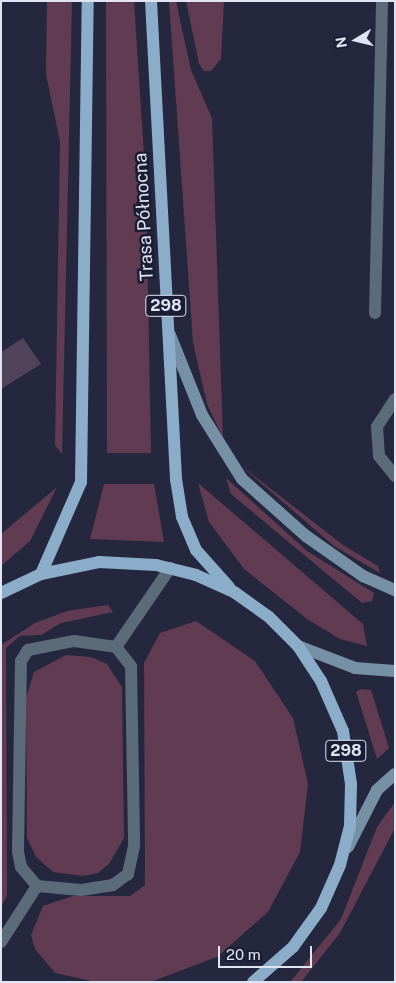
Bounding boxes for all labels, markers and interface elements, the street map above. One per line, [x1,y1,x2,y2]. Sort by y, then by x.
north arrow [331,15,381,65]
text: N [332,36,350,49]
street label: Trasa Północna [130,152,158,282]
road number: 298 [145,292,187,320]
road number: 298 [325,738,367,764]
scale bar [221,936,315,968]
text: 20 m [226,946,261,963]

